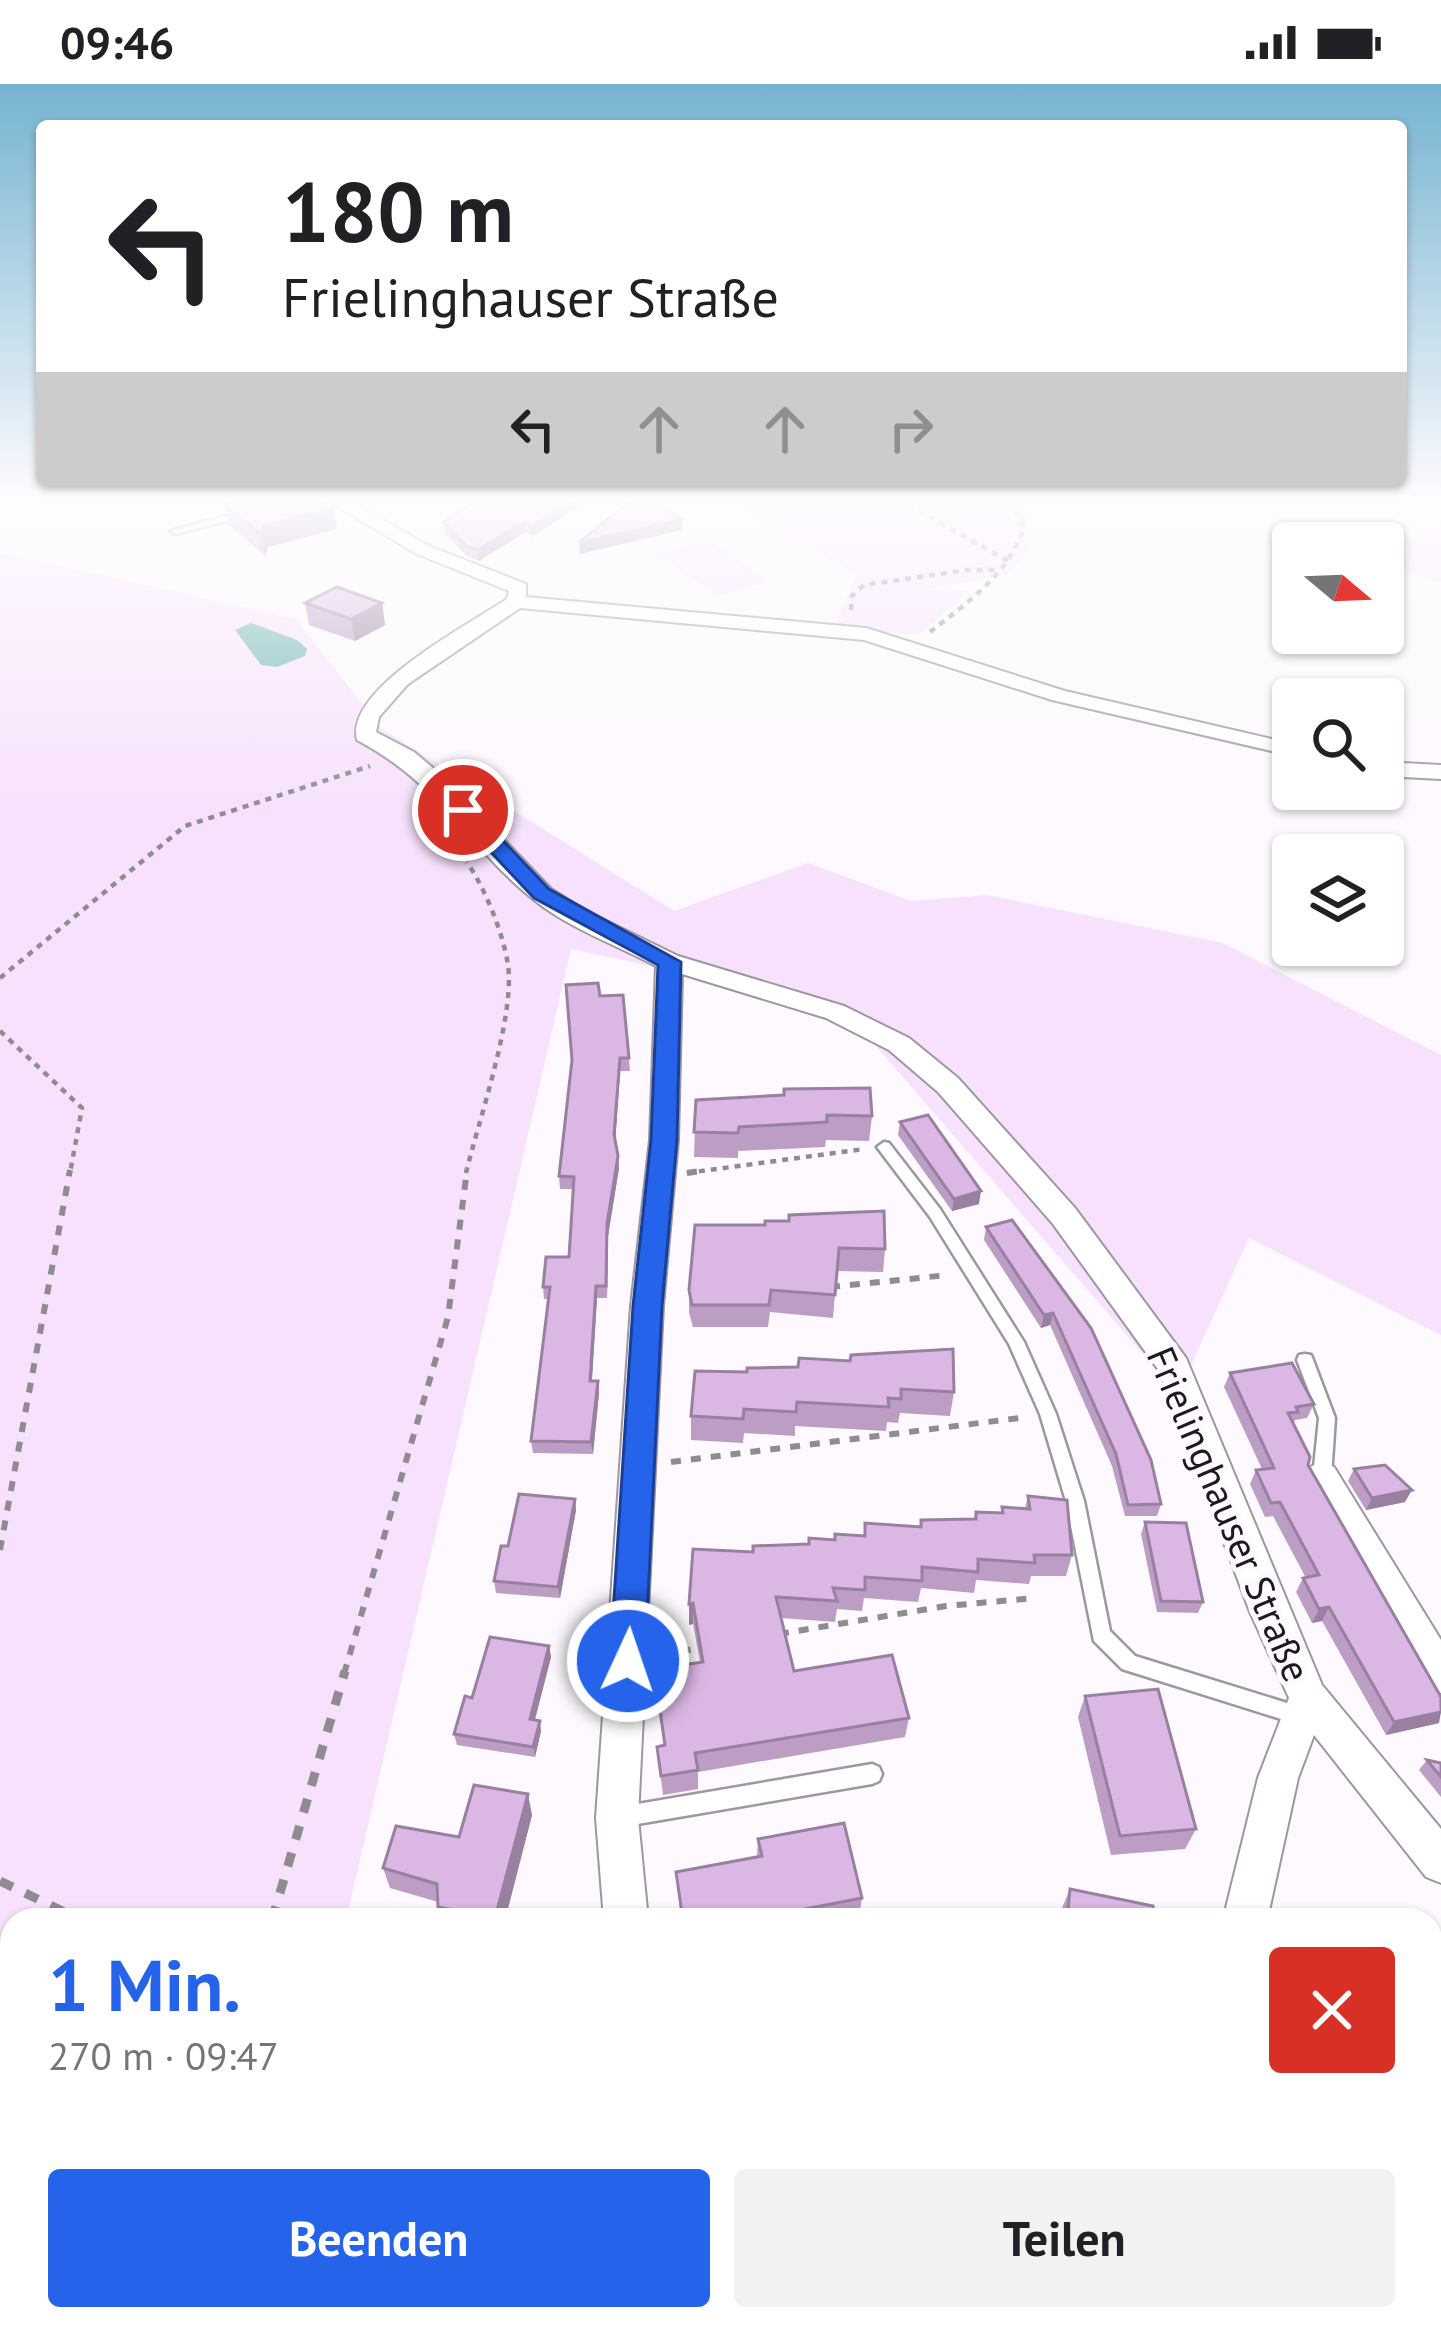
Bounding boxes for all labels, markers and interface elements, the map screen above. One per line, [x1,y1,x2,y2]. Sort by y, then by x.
text: 09:46 [60,13,174,71]
text: 180 m [282,156,514,265]
icon: left [84,168,240,324]
text: Frielinghauser Straße [282,262,779,332]
icon: left [500,396,566,462]
icon: ahead [626,396,692,462]
icon: ahead [752,396,818,462]
icon: right [878,396,944,462]
north arrow [1272,522,1404,654]
map controls [1272,522,1404,966]
button: search [1272,678,1404,810]
pin [412,759,514,861]
icon: arrive [430,777,496,843]
button: layers [1272,834,1404,966]
street label: Frielinghauser Straße [1136,1339,1323,1689]
position arrow [565,1598,691,1724]
text: 1 Min. [48,1938,241,2031]
button: close [1269,1947,1395,2073]
text: 270 m · 09:47 [48,2030,279,2081]
button: Beenden [48,2169,710,2307]
button: Teilen [734,2169,1395,2307]

